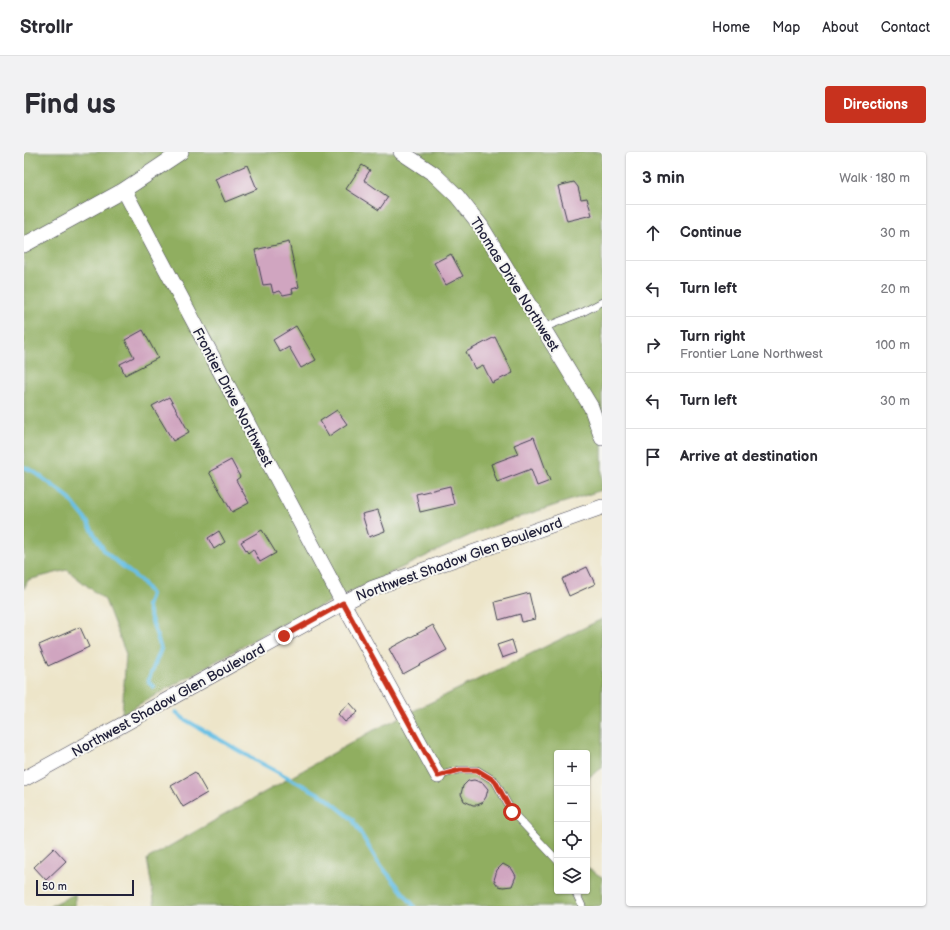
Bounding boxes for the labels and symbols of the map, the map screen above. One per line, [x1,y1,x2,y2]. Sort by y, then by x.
street label: Thomas Drive Northwest [466,214,563,355]
street label: Frontier Drive Northwest [189,325,277,470]
street label: Northwest Shadow Glen Boulevard [354,514,565,605]
route end [275,627,293,645]
street label: Northwest Shadow Glen Boulevard [69,640,268,761]
route start [503,803,521,821]
scale bar [36,878,134,897]

